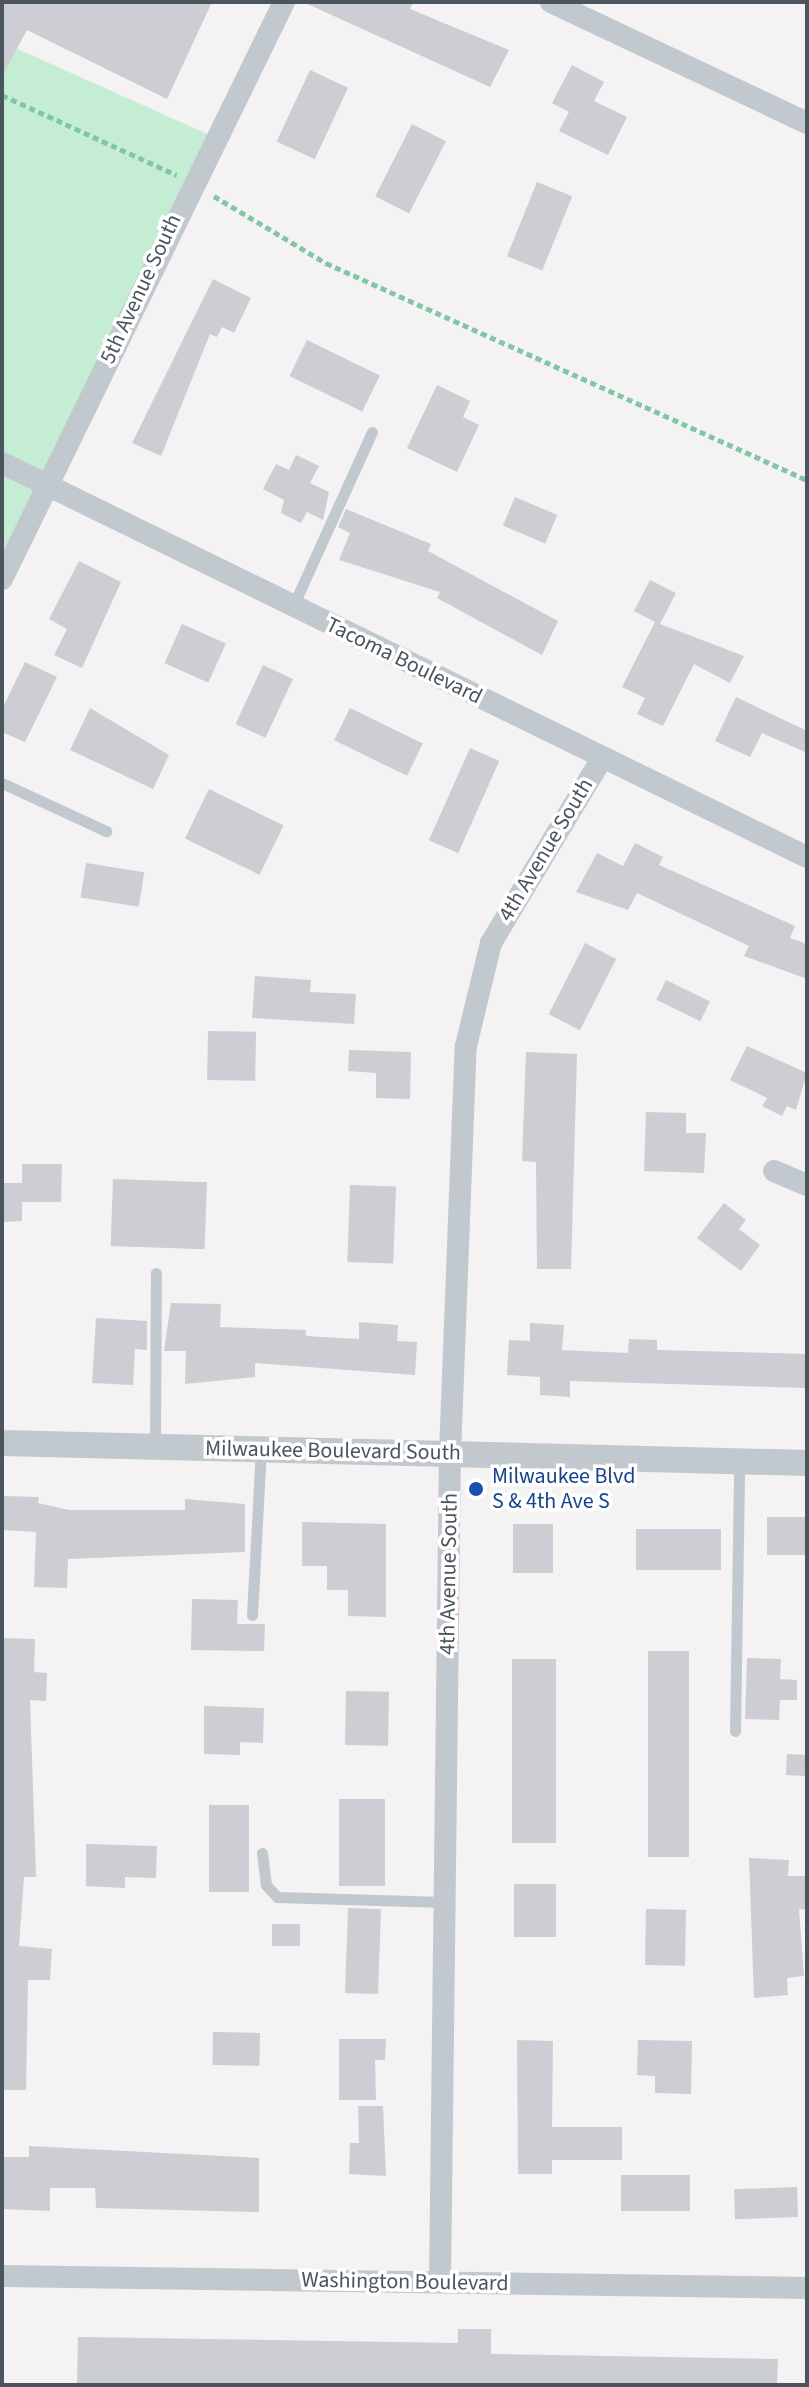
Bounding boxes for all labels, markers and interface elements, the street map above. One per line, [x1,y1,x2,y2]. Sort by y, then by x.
street label: 5th Avenue South [95,210,187,368]
street label: Tacoma Boulevard [322,612,486,710]
street label: 4th Avenue South [493,774,599,926]
street label: Milwaukee Boulevard South [205,1436,461,1466]
place label: Milwaukee Blvd S & 4th Ave S [492,1463,635,1514]
marker: Milwaukee Blvd S & 4th Ave S [467,1480,485,1498]
street label: 4th Avenue South [434,1493,464,1655]
street label: Washington Boulevard [301,2267,509,2297]

